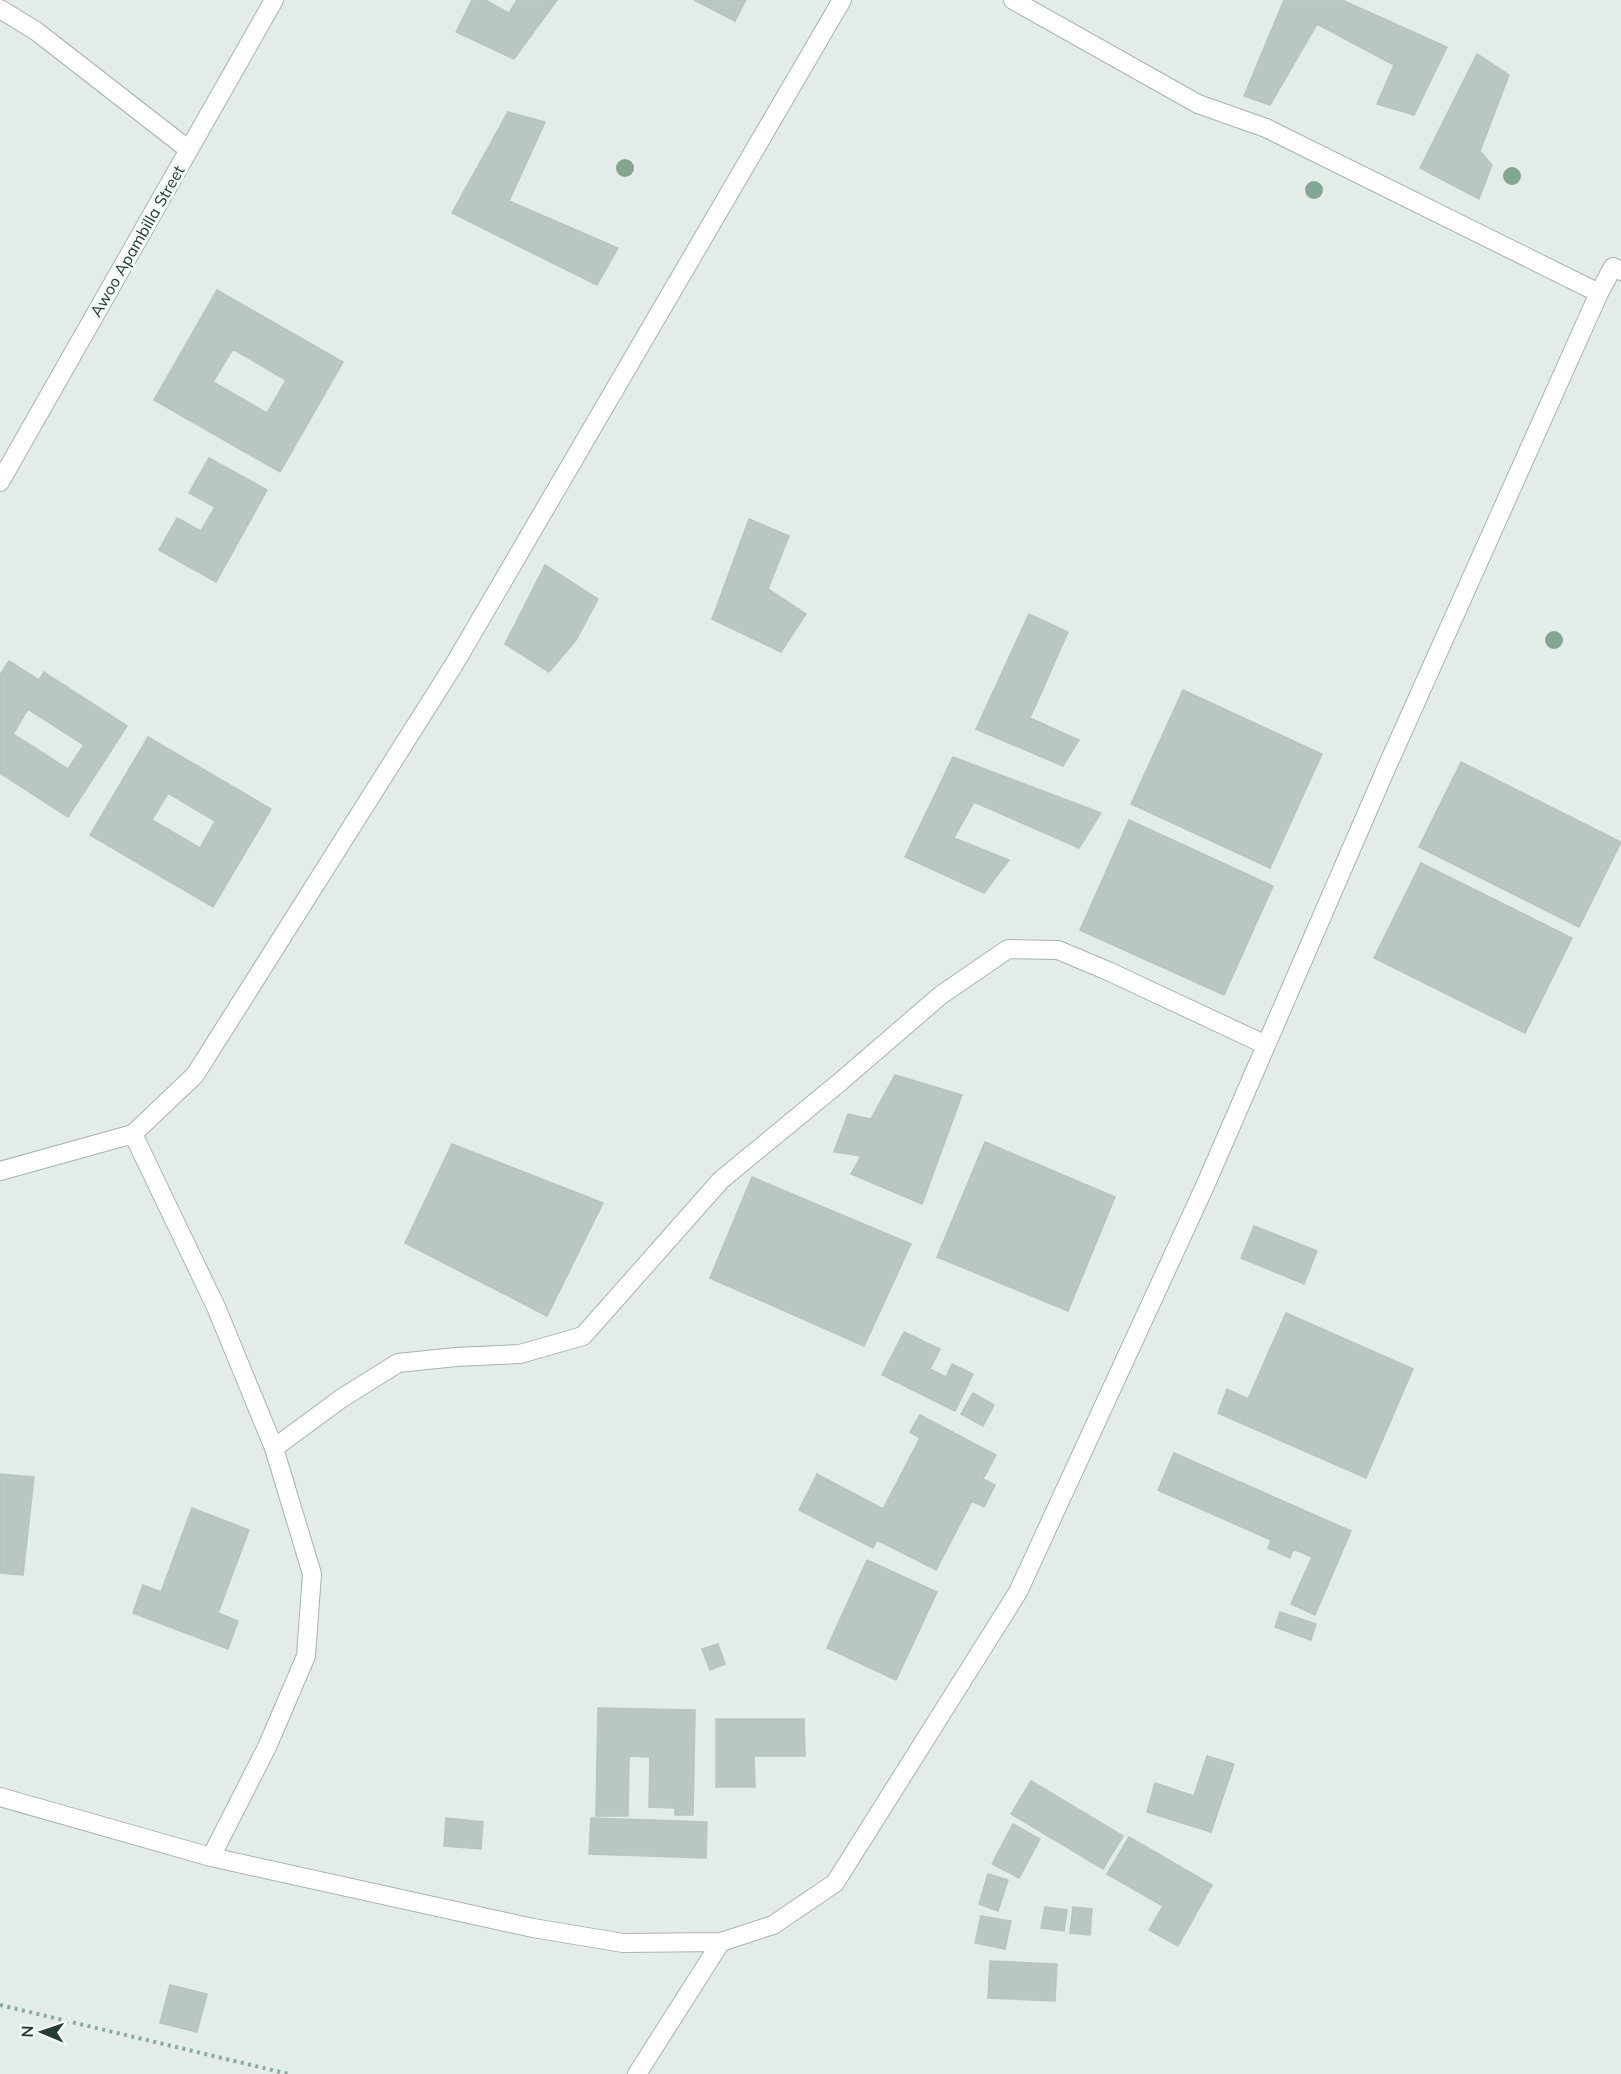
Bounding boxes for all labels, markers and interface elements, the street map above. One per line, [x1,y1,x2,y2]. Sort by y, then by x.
street label: Awoo Apambilla Street [85,161,189,320]
north arrow [12,2002,72,2062]
text: N [17,2025,37,2038]

